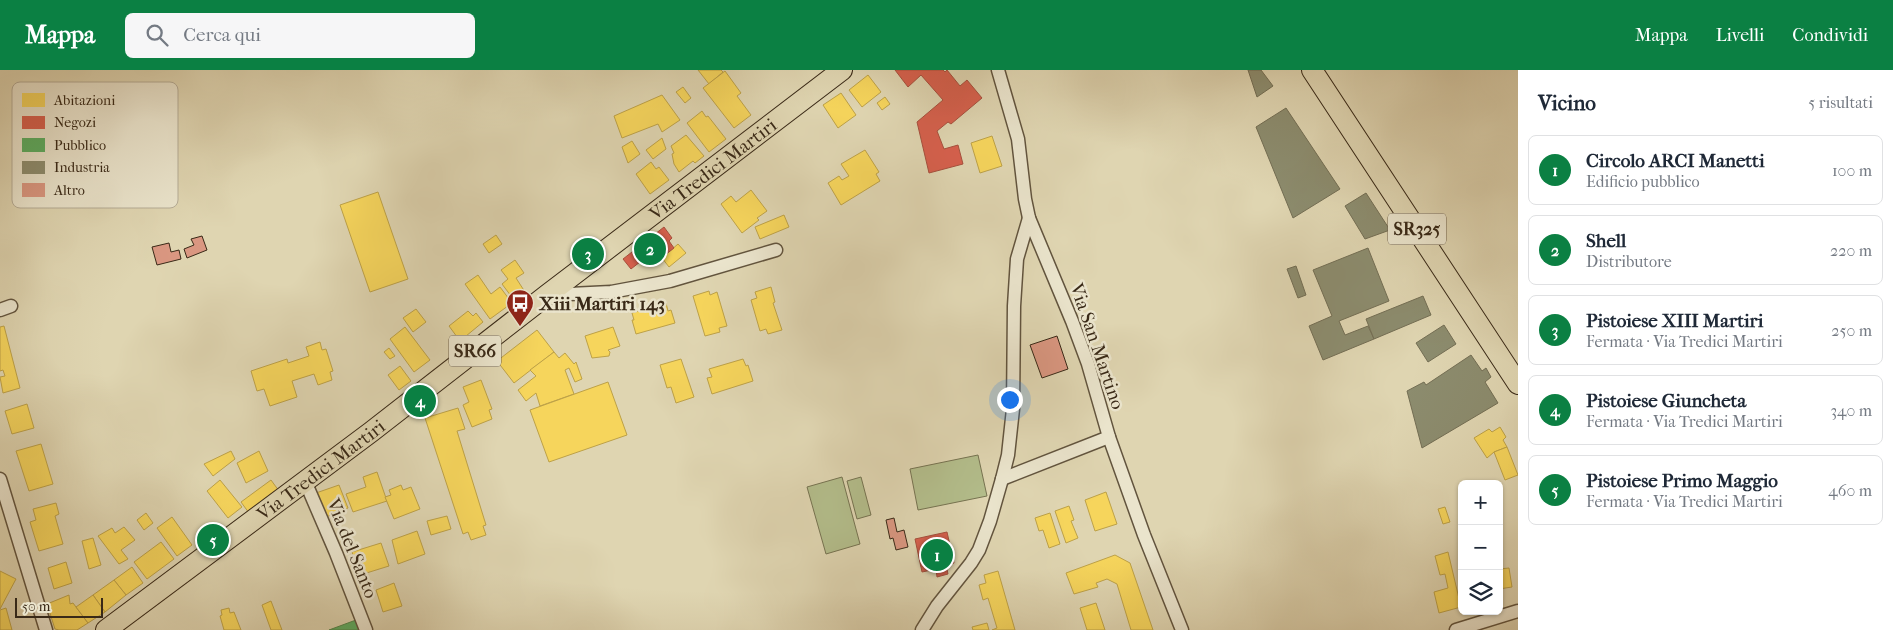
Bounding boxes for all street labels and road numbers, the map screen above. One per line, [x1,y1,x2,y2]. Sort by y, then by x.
street label: Via Tredici Martiri [644,114,781,226]
road number: SR325 [1388,214,1446,244]
street label: Via San Martino [1065,279,1129,413]
road number: SR66 [449,336,501,366]
street label: Via Tredici Martiri [252,415,390,526]
street label: Via del Santo [322,494,382,602]

